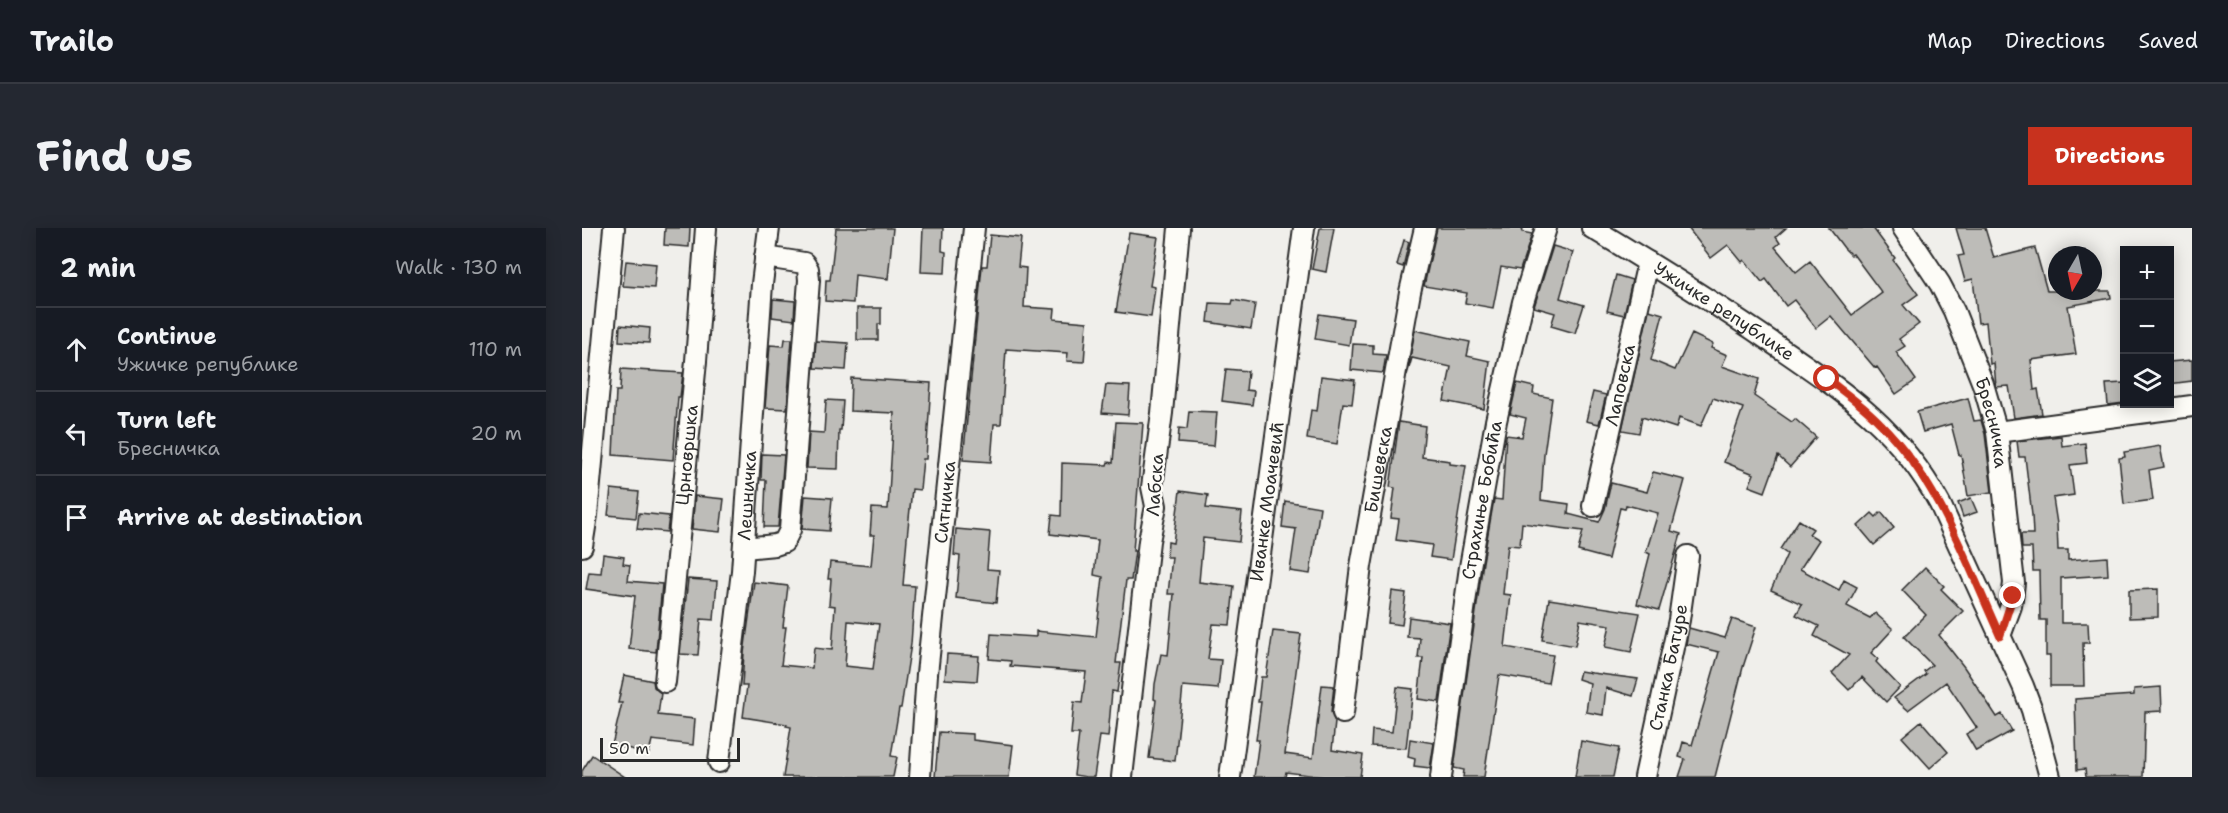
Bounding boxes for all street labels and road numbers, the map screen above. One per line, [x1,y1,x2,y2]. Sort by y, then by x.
street label: Ужичке републике [1649,256,1799,366]
street label: Лаповска [1599,342,1641,428]
street label: Бресничка [1969,374,2013,469]
street label: Црновршка [670,404,704,506]
street label: Страхиње Бобића [1456,419,1508,581]
street label: Иванке Моачевић [1244,420,1290,583]
street label: Бишевска [1359,424,1398,515]
street label: Лешничка [732,450,762,541]
street label: Лабска [1141,453,1169,517]
street label: Ситничка [929,460,961,545]
street label: Станка Батуре [1643,603,1693,733]

